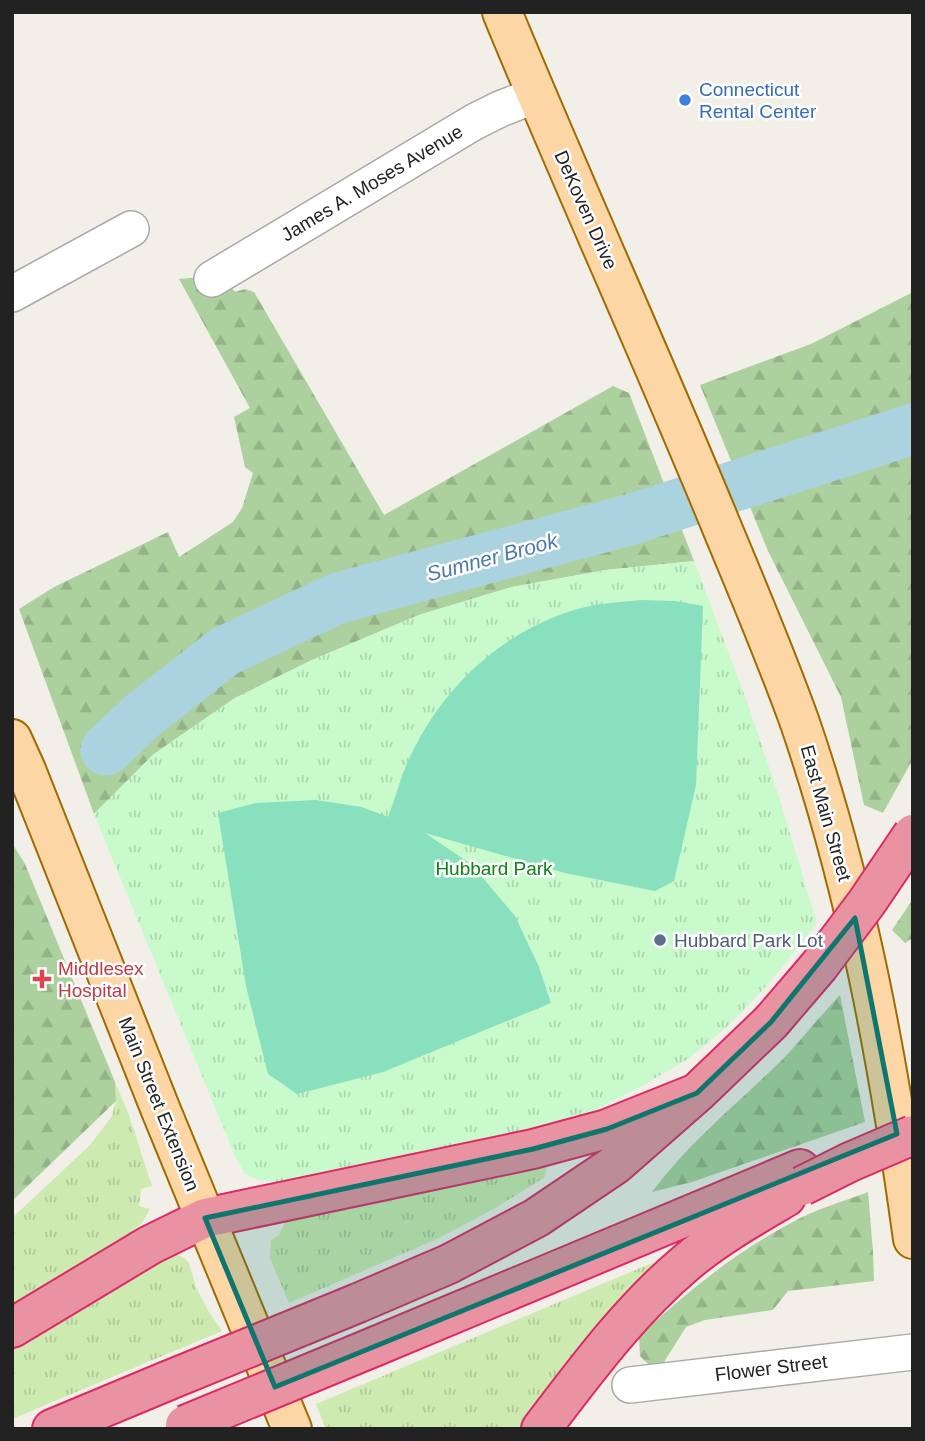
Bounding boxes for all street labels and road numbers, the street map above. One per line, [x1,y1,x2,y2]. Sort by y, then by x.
street label: James A. Moses Avenue [278,121,466,245]
street label: DeKoven Drive [550,147,622,273]
street label: East Main Street [797,743,856,884]
street label: Main Street Extension [114,1014,204,1194]
street label: Flower Street [714,1351,829,1385]

